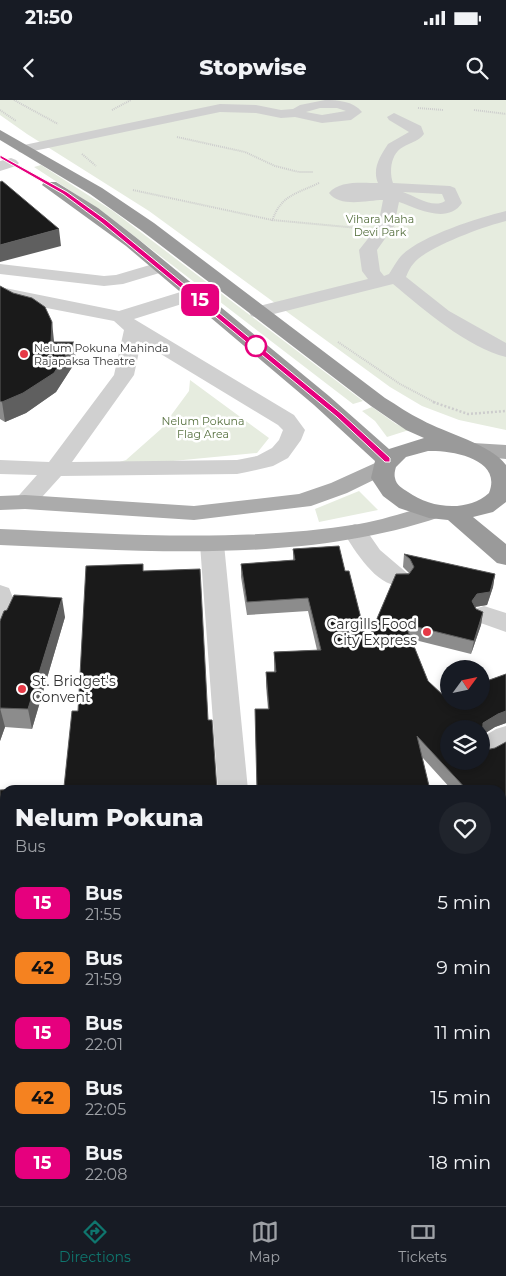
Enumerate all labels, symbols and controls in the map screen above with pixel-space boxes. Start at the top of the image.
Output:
text: 21:50 [25,6,73,29]
icon: back [15,54,43,82]
text: Stopwise [199,54,307,81]
icon: search [463,54,491,82]
park label: Vihara Maha Devi Park [346,212,414,239]
line badge: 15 [178,284,222,316]
text: 15 [191,289,209,311]
unlabelled marker [245,335,267,357]
place label: Nelum Pokuna Mahinda Rajapaksa Theatre [34,341,169,368]
marker: Nelum Pokuna Mahinda Rajapaksa Theatre [18,348,30,360]
park label: Nelum Pokuna Flag Area [162,414,244,441]
place label: Cargills Food City Express [326,615,417,649]
marker: Cargills Food City Express [421,626,433,638]
north arrow [440,660,490,710]
map controls [440,660,490,770]
place label: St. Bridget's Convent [32,672,116,706]
marker: St. Bridget's Convent [16,683,28,695]
button: layers [440,720,490,770]
button: heart [439,802,491,854]
text: Nelum Pokuna [15,803,204,832]
text: Bus [15,837,46,856]
text: Bus [85,882,123,905]
text: 5 min [437,891,491,914]
text: 15 [34,892,51,914]
text: 21:55 [85,905,121,924]
text: Bus [85,947,123,970]
text: 9 min [436,956,491,979]
text: 42 [31,957,54,979]
text: 21:59 [85,970,122,989]
text: Bus [85,1012,123,1035]
text: 11 min [434,1021,491,1044]
text: 15 [34,1022,51,1044]
text: 22:01 [85,1035,123,1054]
text: Bus [85,1077,123,1100]
text: 15 min [430,1086,491,1109]
text: 42 [31,1087,54,1109]
text: 22:05 [85,1100,126,1119]
text: Bus [85,1142,123,1165]
text: 18 min [429,1151,491,1174]
text: 15 [34,1152,51,1174]
text: 22:08 [85,1165,127,1184]
tab: Directions [59,1218,131,1266]
tab: Map [249,1218,280,1266]
tab: Tickets [398,1218,447,1266]

